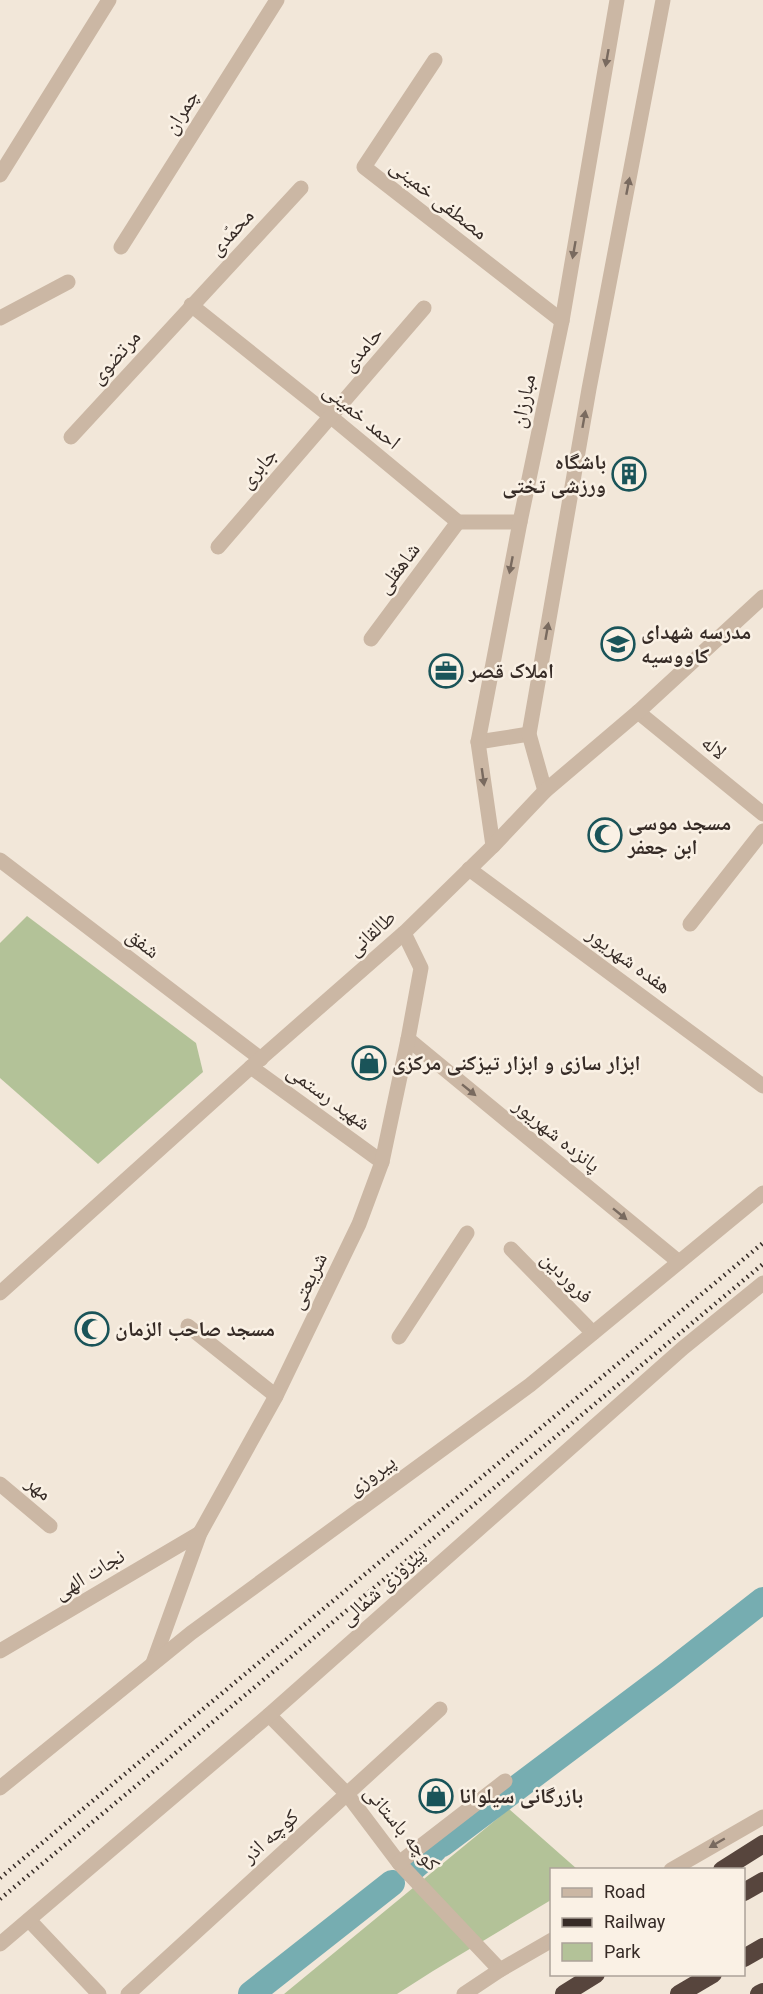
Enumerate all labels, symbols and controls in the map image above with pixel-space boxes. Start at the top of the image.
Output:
one-way arrow [603,48,612,67]
street label: چمران [158,85,204,139]
street label: مصطفی خمینی [385,154,493,245]
one-way arrow [624,176,633,195]
street label: محمّدی [203,204,259,260]
one-way arrow [569,240,578,259]
street label: حامدی [336,322,388,376]
street label: مرتضوی [85,325,145,389]
street label: مبارزان [506,372,540,430]
street label: احمد خمینی [318,378,405,455]
one-way arrow [580,409,589,428]
street label: جابری [234,443,282,493]
place label: باشگاه ورزشی تختی [502,450,606,499]
building icon: باشگاه ورزشی تختی [611,456,647,492]
street label: شاهقلی [371,538,426,599]
one-way arrow [507,555,516,574]
place label: مدرسه شهدای کاووسیه [641,620,751,668]
one-way arrow [543,622,552,641]
school or university icon: مدرسه شهدای کاووسیه [600,626,636,662]
office icon: املاک قصر [428,653,464,689]
place label: املاک قصر [468,659,554,683]
street label: لاله [697,730,731,764]
one-way arrow [478,768,487,787]
place label: مسجد موسی ابن جعفر [627,811,731,860]
mosque icon: مسجد موسی ابن جعفر [587,817,623,853]
street label: طالقانی [342,905,401,962]
street label: هفده شهریور [582,921,676,999]
street label: شفق [121,923,164,964]
shop icon: ابزار سازی و ابزار تیزکنی مرکزی [351,1045,387,1081]
place label: ابزار سازی و ابزار تیزکنی مرکزی [392,1051,641,1076]
street label: شهید رستمی [282,1059,375,1136]
one-way arrow [462,1083,477,1096]
street label: پانزده شهریور [508,1092,605,1177]
one-way arrow [612,1207,628,1220]
street label: فروردین [535,1246,598,1309]
street label: شریعتی [284,1249,333,1314]
mosque icon: مسجد صاحب الزمان [74,1311,110,1347]
place label: مسجد صاحب الزمان [115,1317,275,1341]
street label: پیروزی [342,1449,400,1501]
street label: مهر [21,1470,57,1506]
street label: پیروزی شمالی [335,1542,430,1631]
street label: نجات الهی [49,1544,129,1605]
shop icon: بازرگانی سیلوانا [418,1778,454,1814]
street label: کوچه باستانی [358,1780,445,1877]
place label: بازرگانی سیلوانا [459,1784,583,1809]
street label: کوچه اذر [236,1804,304,1868]
one-way arrow [709,1837,725,1848]
legend [550,1868,745,1976]
text: Road [604,1881,645,1902]
text: Railway [604,1911,666,1932]
text: Park [604,1941,641,1962]

